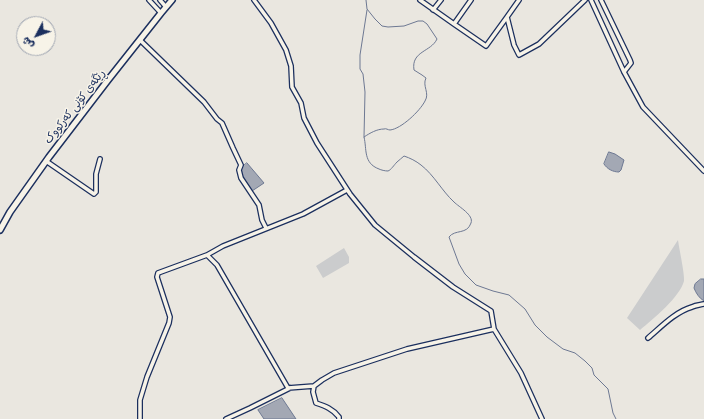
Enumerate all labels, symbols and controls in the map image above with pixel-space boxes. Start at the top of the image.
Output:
north arrow [16,16,56,56]
text: ش [18,34,37,52]
street label: ڕێگەی کۆنی کەرکووک [42,67,108,147]

